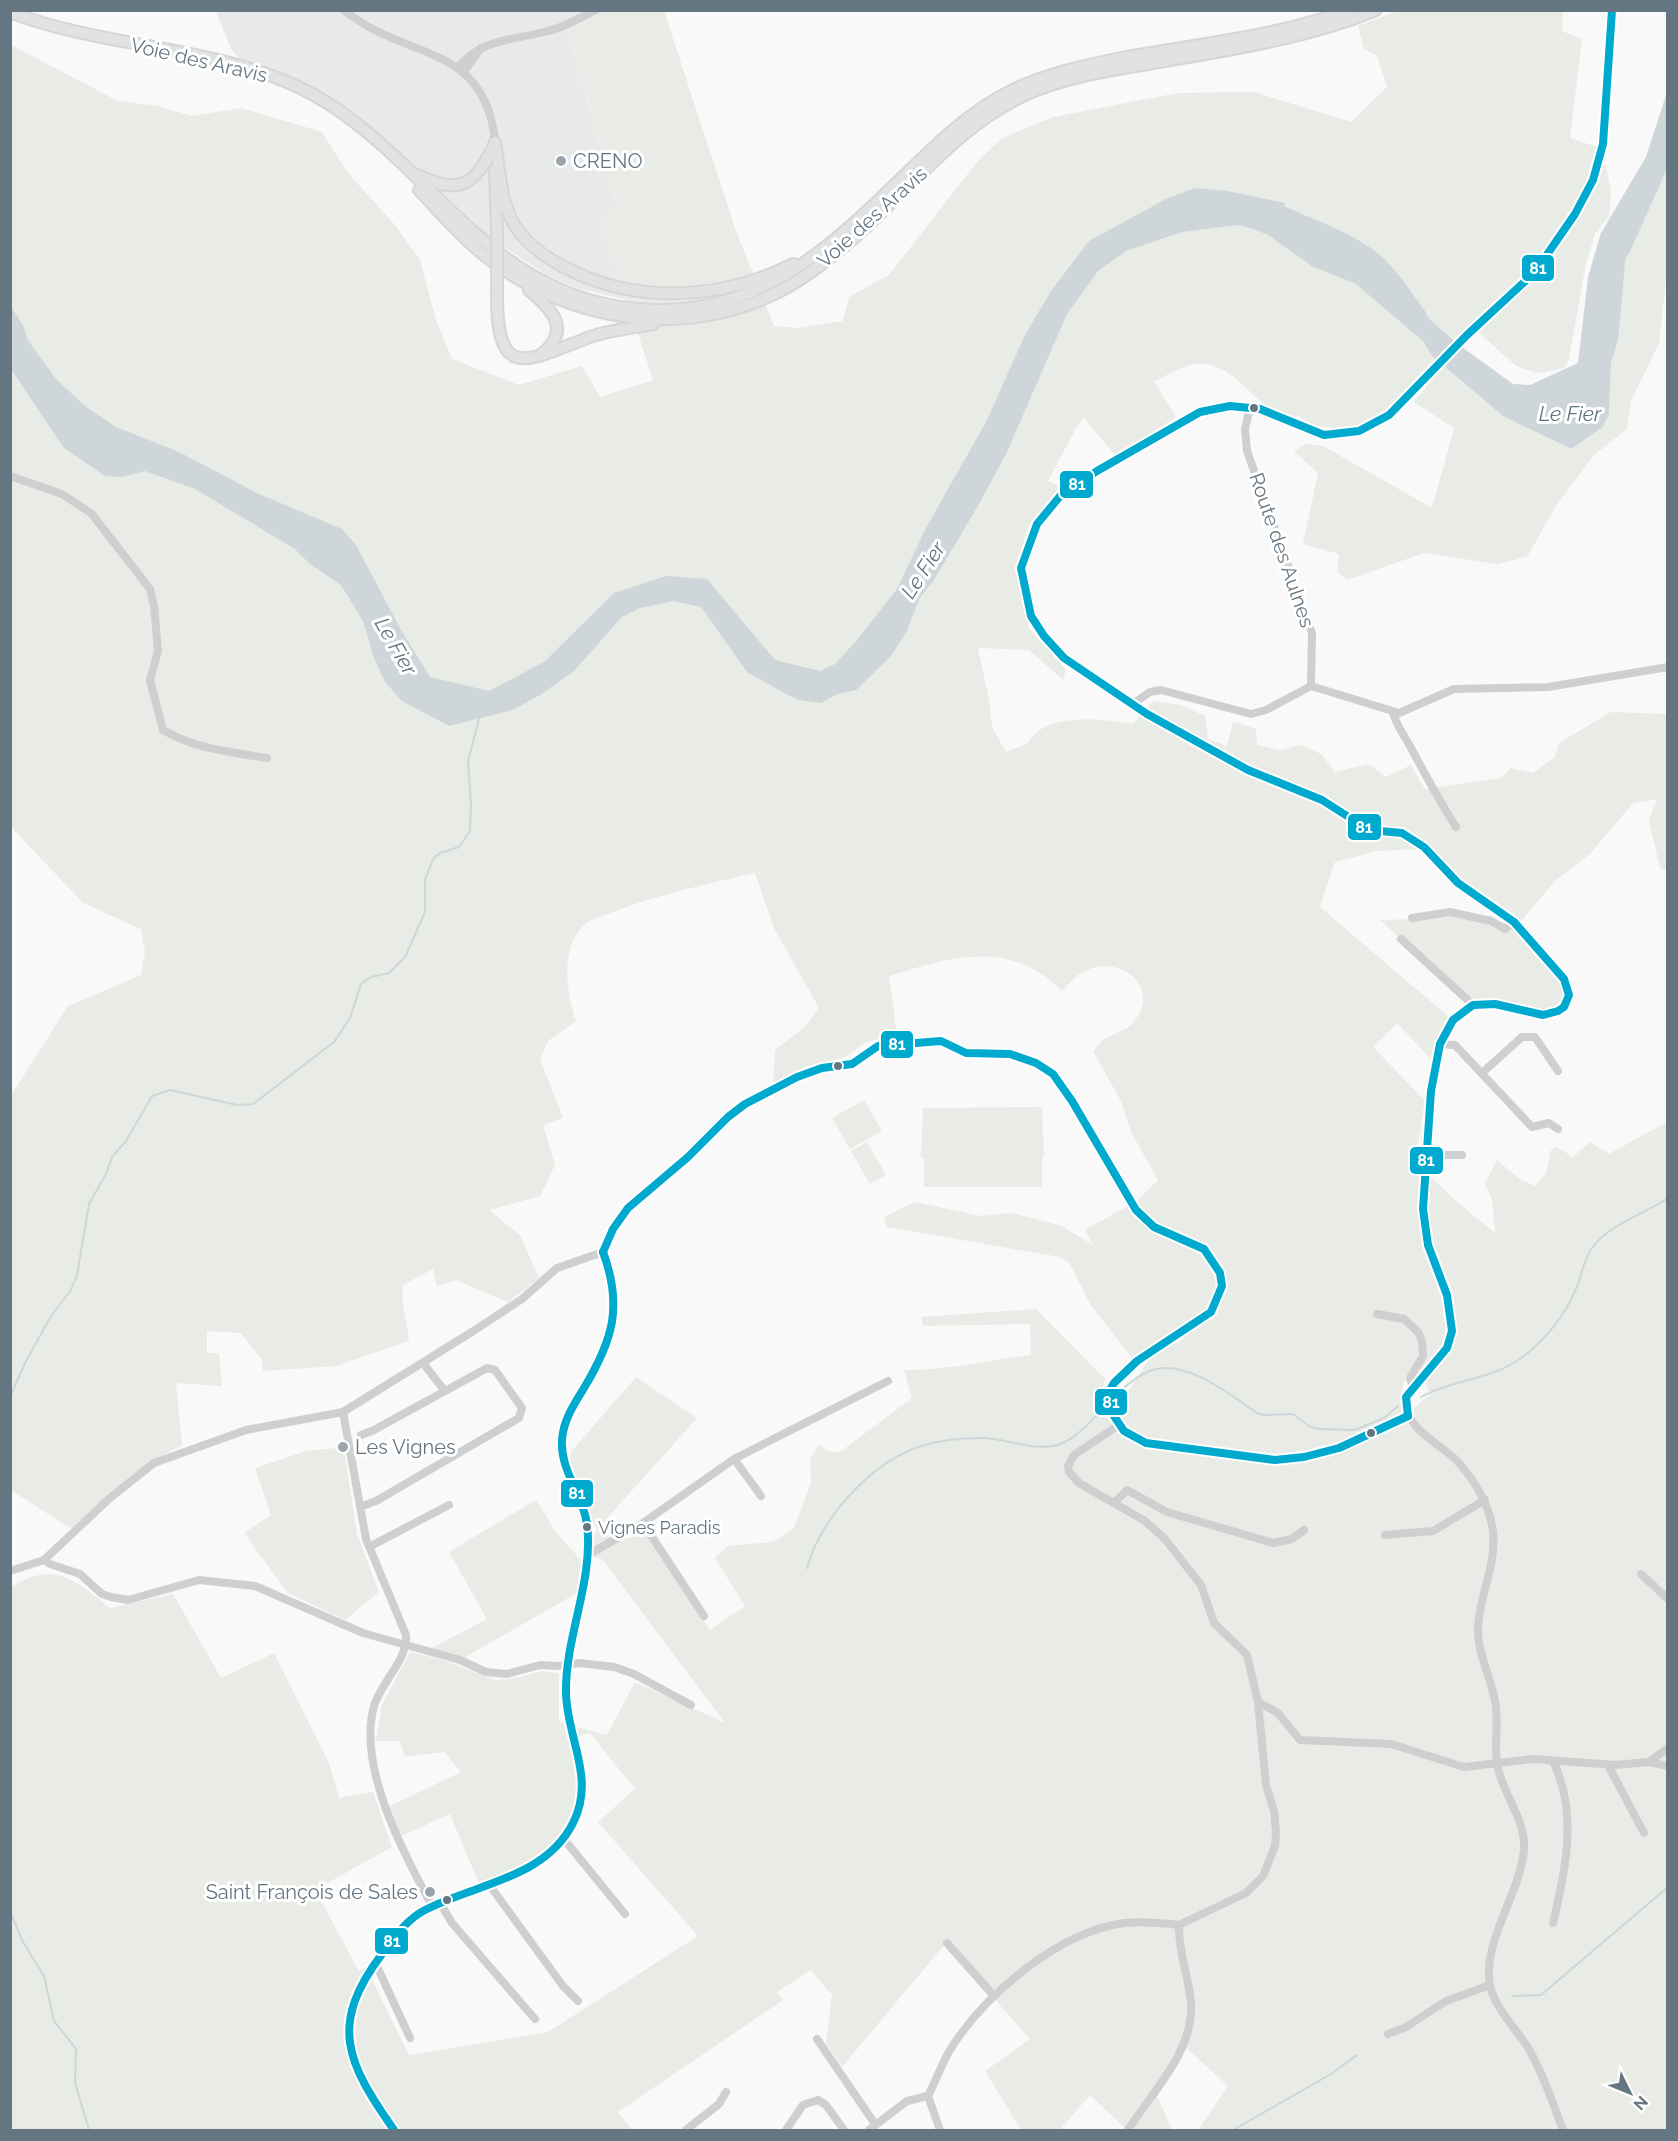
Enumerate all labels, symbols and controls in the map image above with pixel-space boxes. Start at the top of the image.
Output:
street label: Voie des Aravis [128,33,270,87]
place label: CRENO [573,149,642,173]
marker: CRENO [554,154,568,168]
street label: Voie des Aravis [812,161,932,273]
line badge: 81 [1521,254,1555,282]
text: 81 [1529,259,1547,278]
water label: Le Fier [1539,401,1602,426]
unlabelled marker [1248,402,1260,414]
line badge: 81 [1059,470,1094,499]
street label: Route des Aulnes [1244,470,1320,630]
text: 81 [1068,475,1086,494]
water label: Le Fier [896,536,951,603]
water label: Le Fier [370,613,423,680]
line badge: 81 [1347,813,1382,841]
text: 81 [1355,818,1373,837]
line badge: 81 [880,1030,914,1059]
text: 81 [888,1035,906,1054]
unlabelled marker [832,1060,844,1072]
line badge: 81 [1409,1146,1444,1175]
text: 81 [1417,1151,1435,1170]
line badge: 81 [1094,1388,1128,1416]
text: 81 [1102,1393,1120,1412]
unlabelled marker [1365,1427,1377,1439]
place label: Les Vignes [355,1435,456,1459]
marker: Les Vignes [336,1440,350,1454]
line badge: 81 [560,1479,594,1508]
text: 81 [568,1484,586,1503]
place label: Vignes Paradis [598,1517,721,1538]
marker: Vignes Paradis [581,1521,593,1533]
place label: Saint François de Sales [206,1880,418,1904]
marker: Saint François de Sales [423,1885,437,1899]
unlabelled marker [441,1894,453,1906]
line badge: 81 [374,1927,409,1955]
text: 81 [383,1932,401,1951]
north arrow [1600,2063,1660,2123]
text: N [1629,2092,1652,2114]

